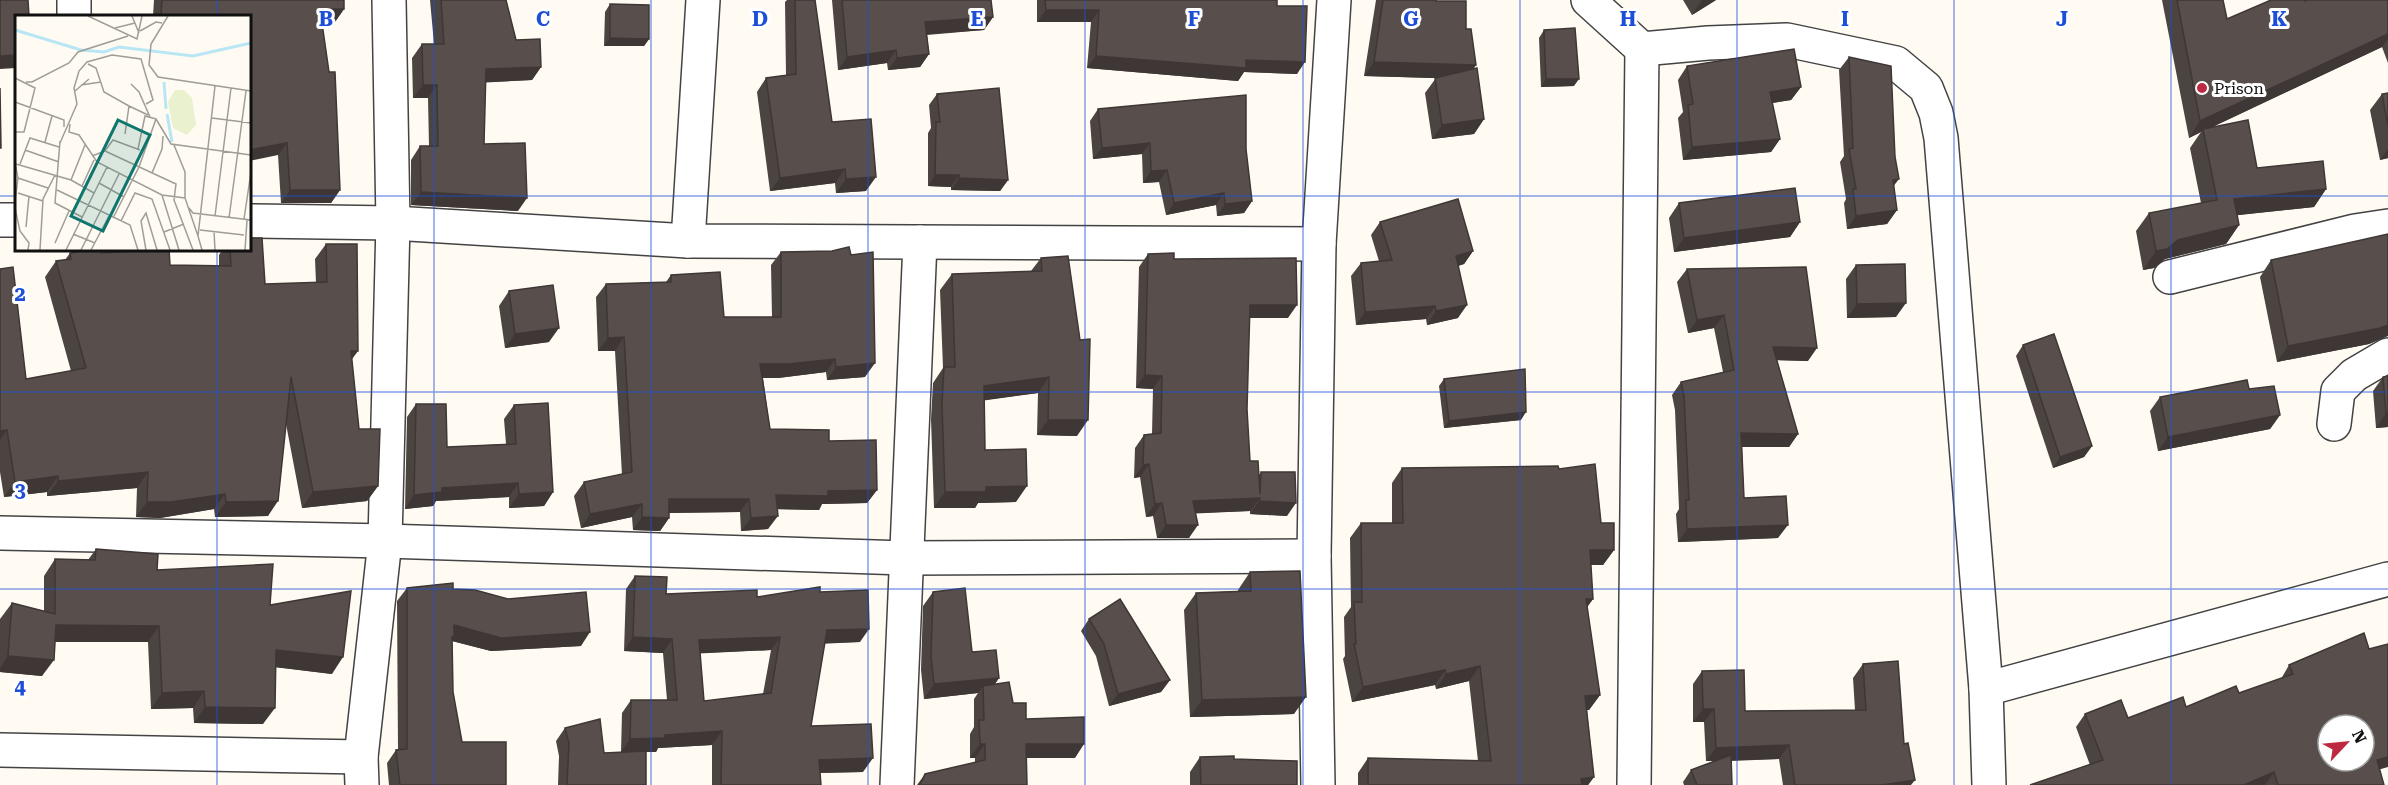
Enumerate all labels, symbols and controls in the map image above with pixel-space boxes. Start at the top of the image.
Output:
text: B [319,7,333,31]
text: C [536,7,550,31]
text: D [752,7,768,31]
text: E [971,7,984,31]
text: F [1188,7,1200,31]
text: G [1403,7,1419,31]
text: H [1620,7,1636,31]
text: I [1841,7,1849,31]
text: J [2056,7,2068,31]
text: K [2271,7,2287,31]
inset map [15,15,250,250]
place label: Prison [2214,79,2264,98]
marker: Prison [2195,81,2209,95]
text: 2 [14,282,26,306]
text: 3 [14,478,26,502]
text: 4 [14,675,26,699]
north arrow [2316,713,2376,773]
text: N [2348,727,2370,746]

